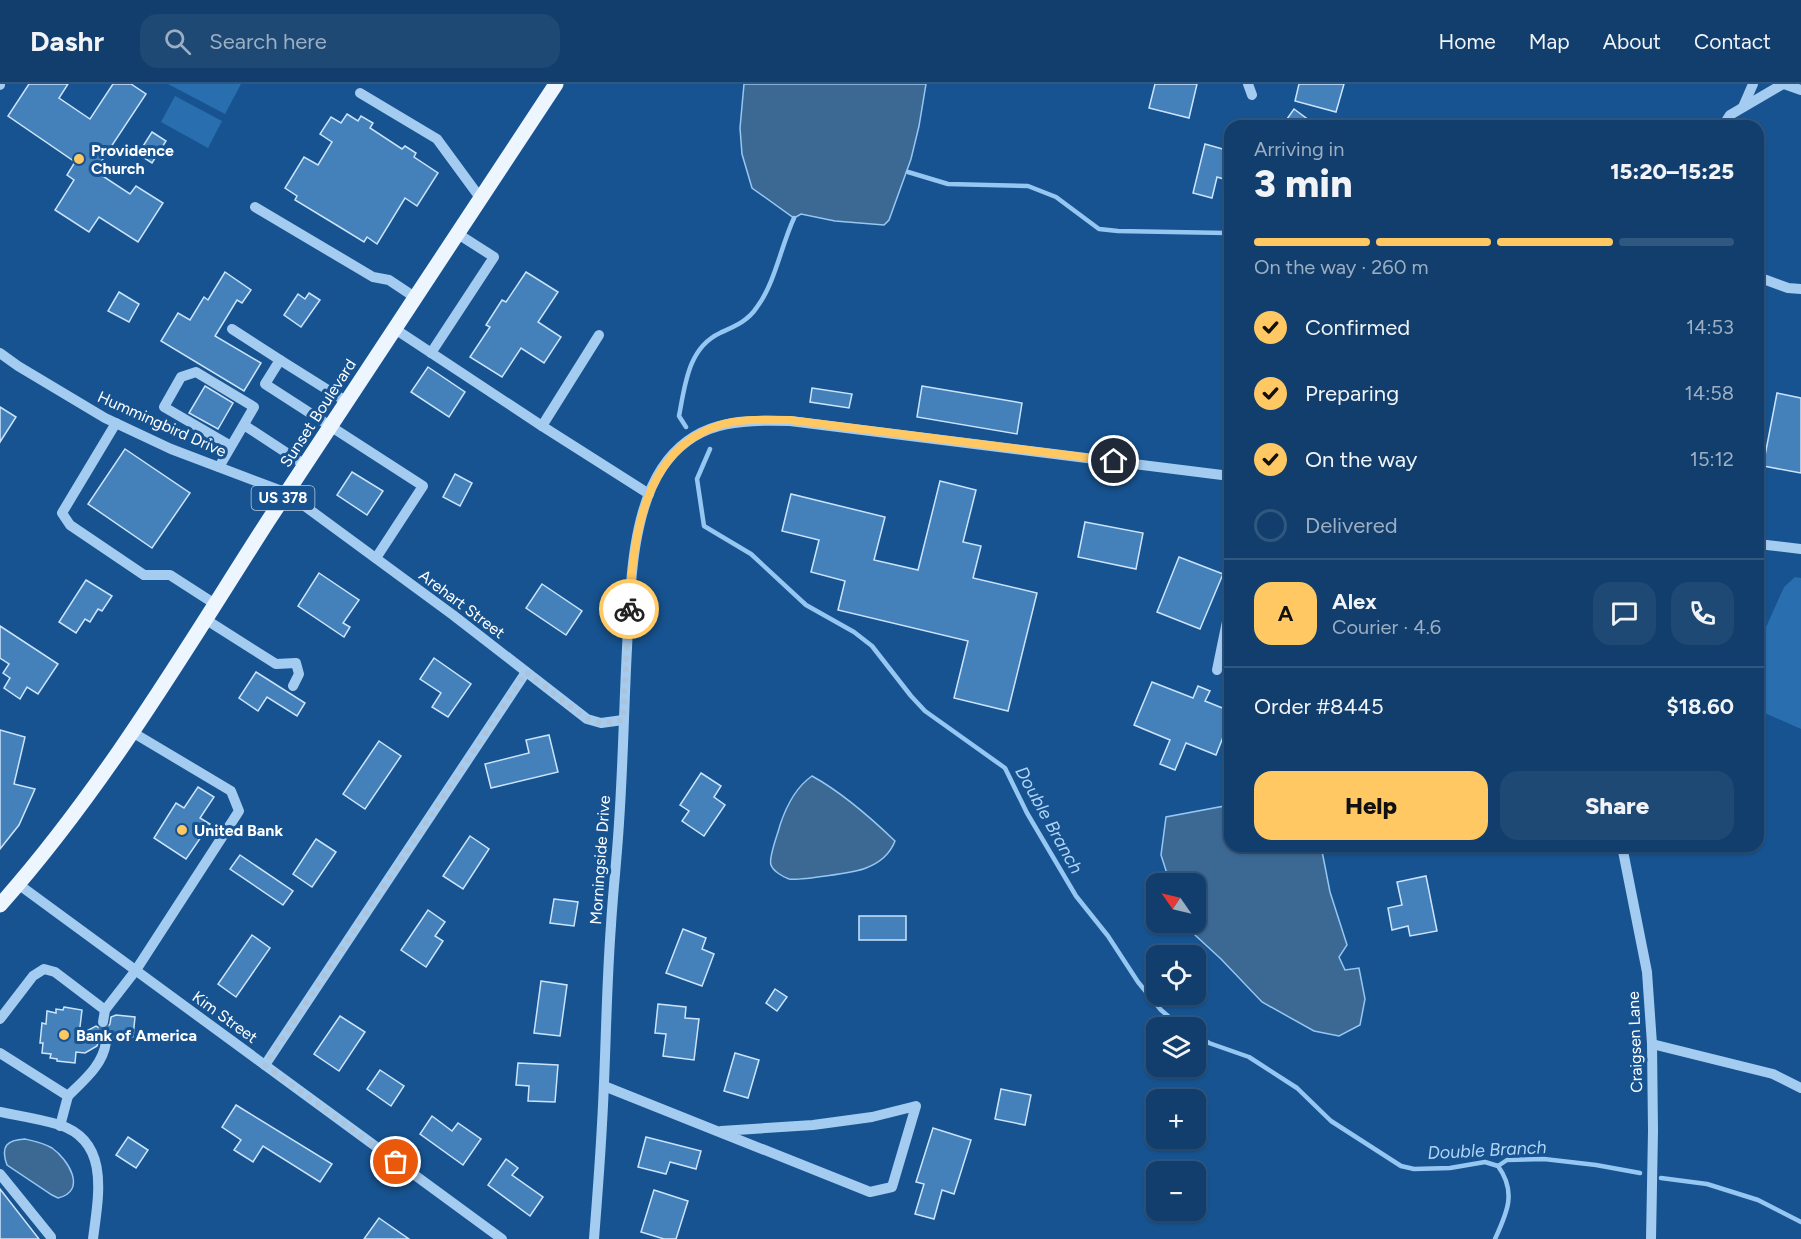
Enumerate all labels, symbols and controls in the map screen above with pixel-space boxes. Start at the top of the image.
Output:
search box [140,14,560,68]
text: Dashr [30,24,104,58]
icon: search [161,25,194,58]
text: Search here [209,28,327,55]
text: Home [1439,29,1496,54]
text: Map [1529,29,1570,54]
text: About [1603,29,1661,54]
text: Contact [1694,29,1771,54]
text: Arriving in [1254,137,1344,161]
place label: Providence Church [91,141,174,178]
marker: Providence Church [72,152,86,166]
text: 15:20–15:25 [1610,158,1734,185]
text: 3 min [1254,160,1352,207]
text: On the way · 260 m [1254,255,1428,279]
icon: check [1254,311,1287,344]
text: Confirmed [1305,314,1410,341]
text: 14:53 [1686,315,1734,339]
street label: Sunset Boulevard [276,355,360,471]
icon: check [1254,377,1287,410]
text: Preparing [1305,380,1399,407]
text: 14:58 [1684,381,1734,405]
street label: Hummingbird Drive [95,387,230,461]
pin [1088,435,1139,486]
icon: check [1254,443,1287,476]
icon: home [1097,444,1130,477]
text: On the way [1305,446,1417,473]
text: 15:12 [1690,447,1734,471]
road number: US 378 [252,486,314,510]
text: Delivered [1305,512,1398,539]
street label: Arehart Street [415,566,509,642]
courier [599,579,659,639]
button: chat [1593,582,1656,645]
button: phone [1671,582,1734,645]
text: Alex [1332,588,1377,615]
icon: bike [613,593,646,626]
text: A [1278,600,1293,627]
text: Courier · 4.6 [1332,615,1441,639]
text: Order #8445 [1254,693,1384,720]
text: $18.60 [1667,693,1734,720]
water label: Double Branch [1010,762,1088,878]
button: Help [1254,771,1488,840]
button: Share [1500,771,1734,840]
street label: Morningside Drive [586,795,614,925]
place label: United Bank [194,821,283,840]
marker: United Bank [175,823,189,837]
north arrow [1146,873,1206,933]
map controls [1146,873,1206,1221]
button: locate [1146,945,1206,1005]
street label: Kim Street [189,987,261,1047]
street label: Craigsen Lane [1624,991,1646,1093]
button: layers [1146,1017,1206,1077]
place label: Bank of America [76,1026,197,1045]
marker: Bank of America [57,1028,71,1042]
button: + [1146,1089,1206,1149]
pin [370,1136,421,1187]
water label: Double Branch [1427,1136,1547,1164]
icon: bag [379,1145,412,1178]
button: − [1146,1161,1206,1221]

